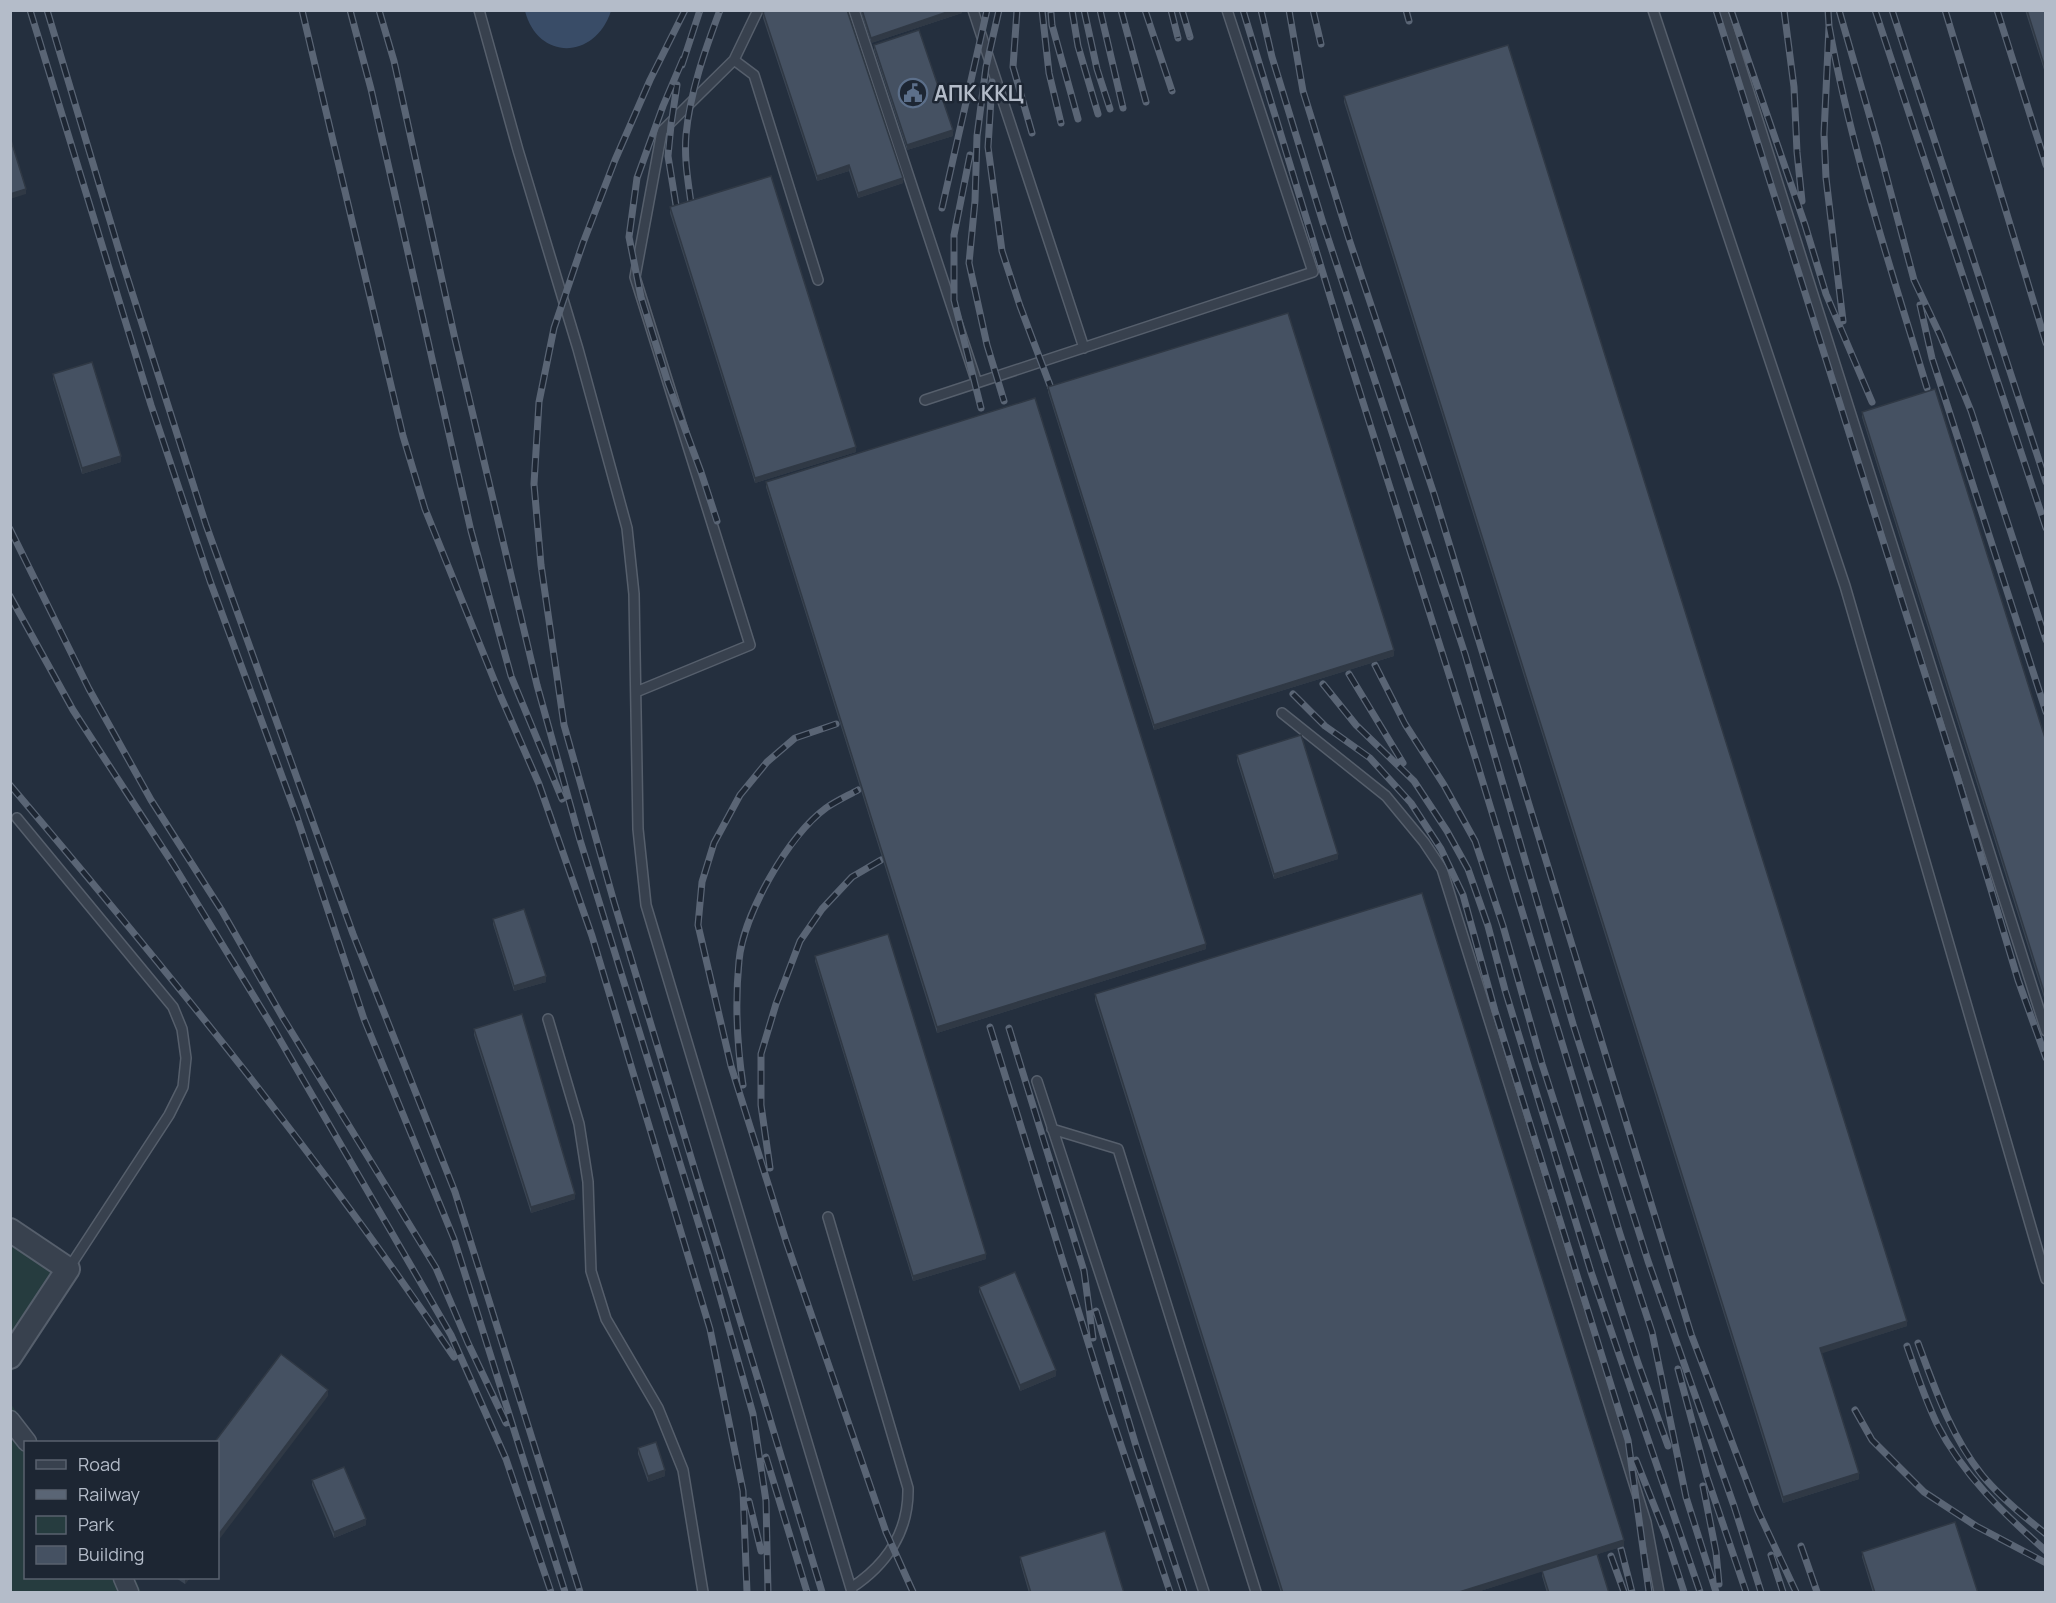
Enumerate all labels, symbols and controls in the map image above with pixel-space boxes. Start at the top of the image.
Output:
public building icon: АПК ККЦ [897,77,929,109]
place label: АПК ККЦ [934,79,1024,107]
legend [24,1441,219,1579]
text: Road [78,1452,121,1476]
text: Railway [78,1482,140,1506]
text: Park [78,1512,115,1536]
text: Building [78,1542,144,1566]

